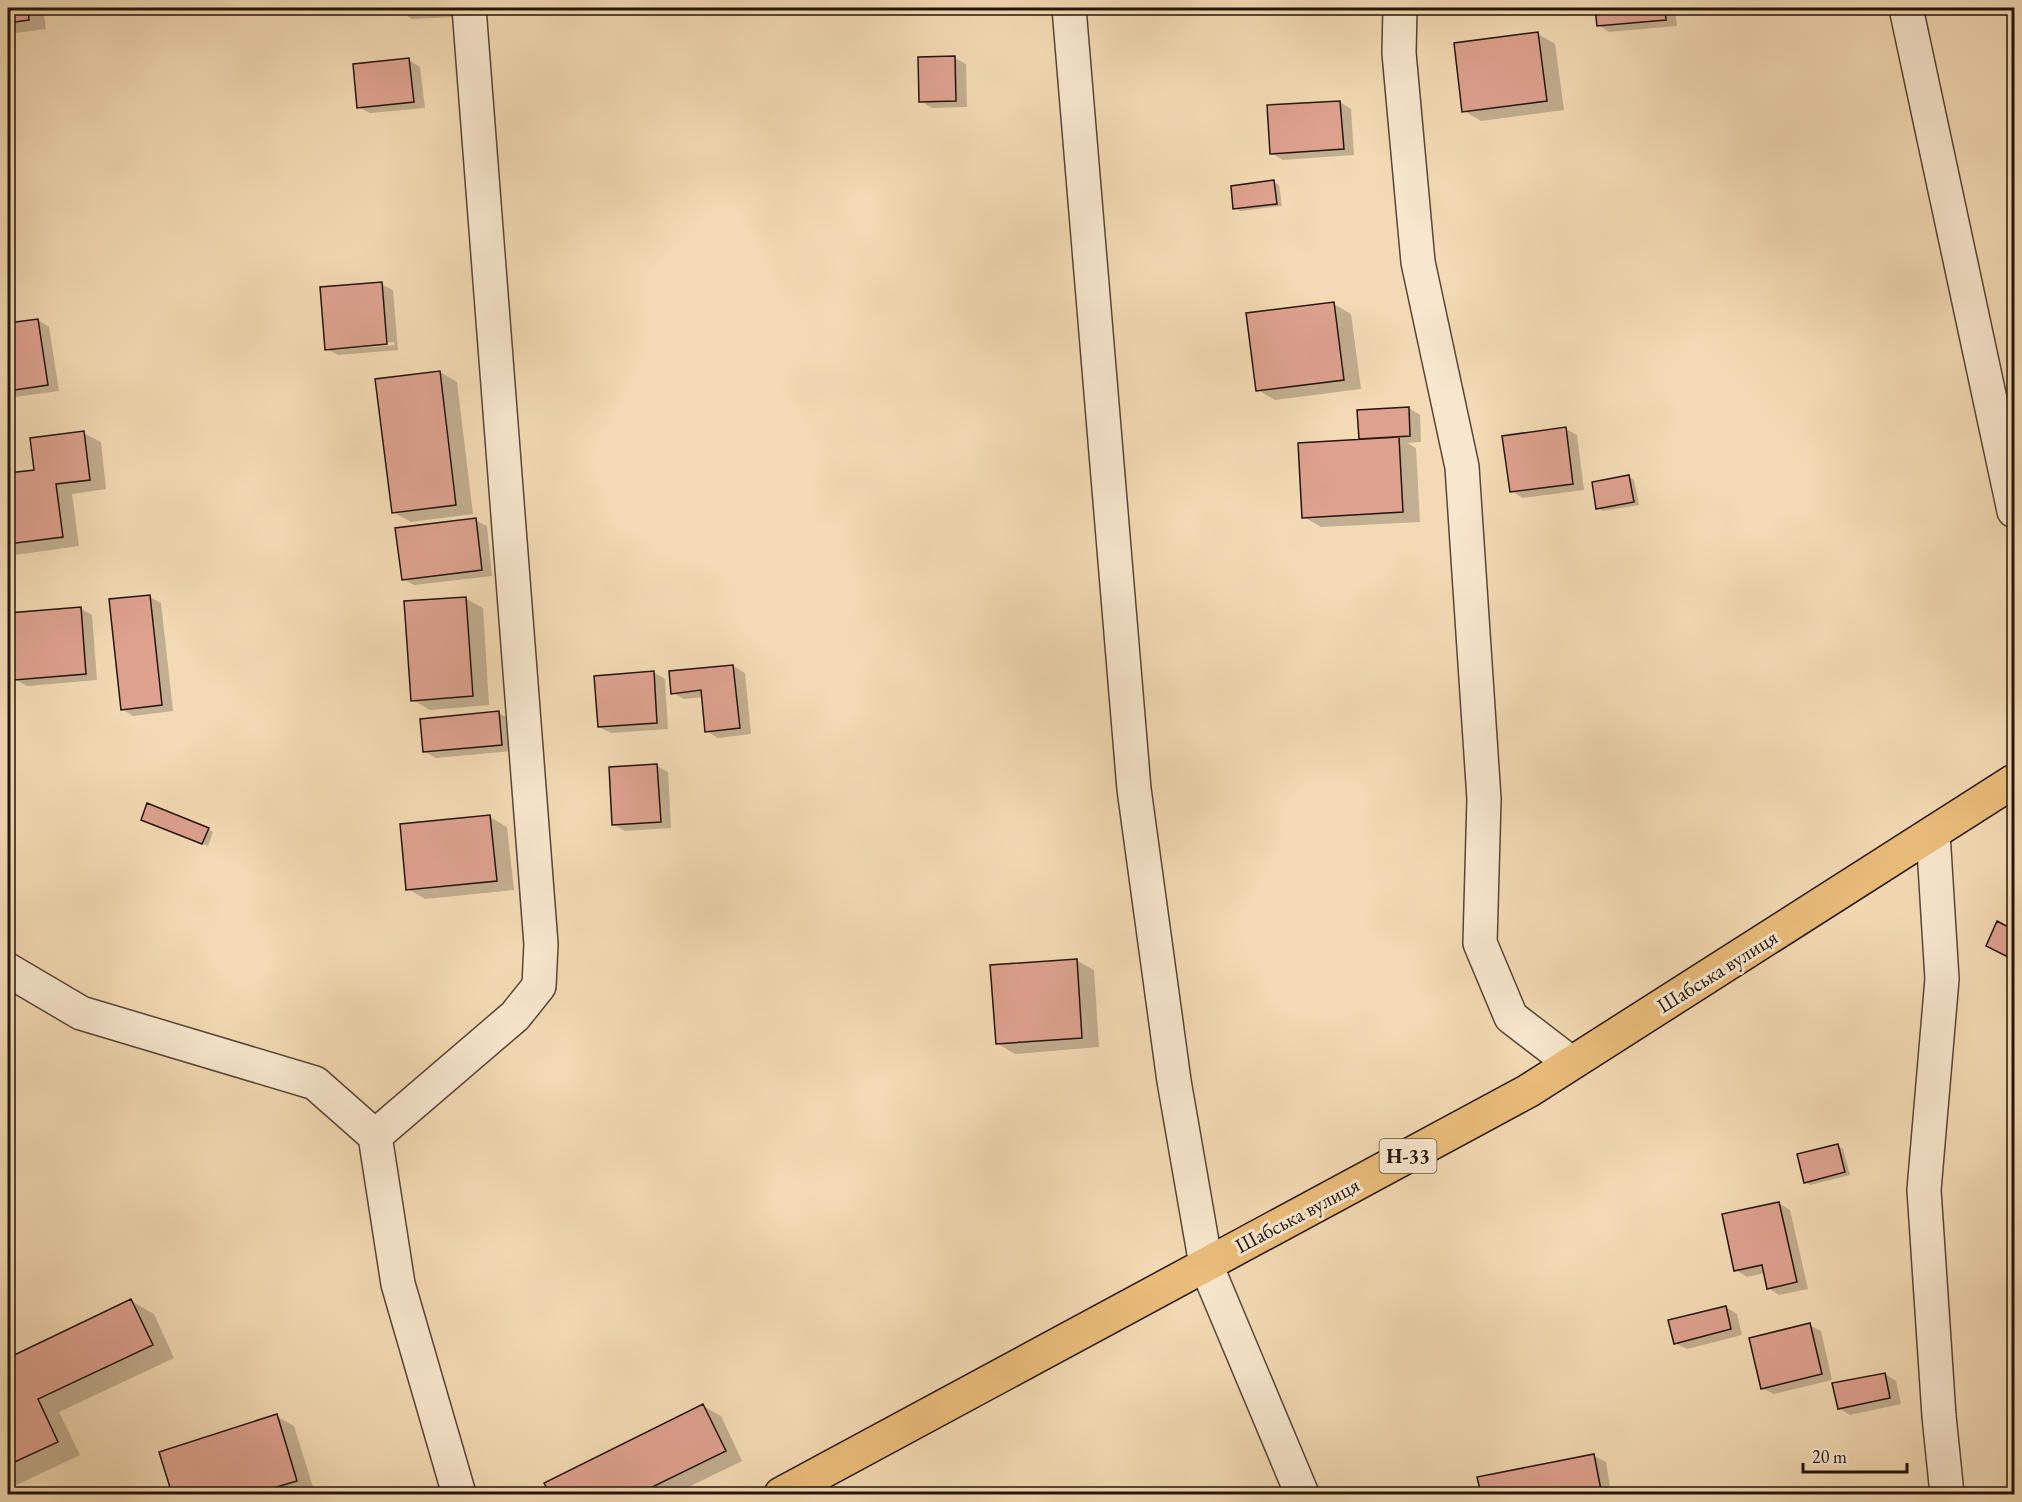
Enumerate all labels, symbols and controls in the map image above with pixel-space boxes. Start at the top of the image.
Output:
street label: Шабська вулиця [1652,923,1782,1019]
road number: Н-33 [1380,1139,1436,1173]
street label: Шабська вулиця [1230,1171,1364,1259]
scale bar [1803,1436,1906,1474]
text: 20 m [1812,1445,1847,1468]

